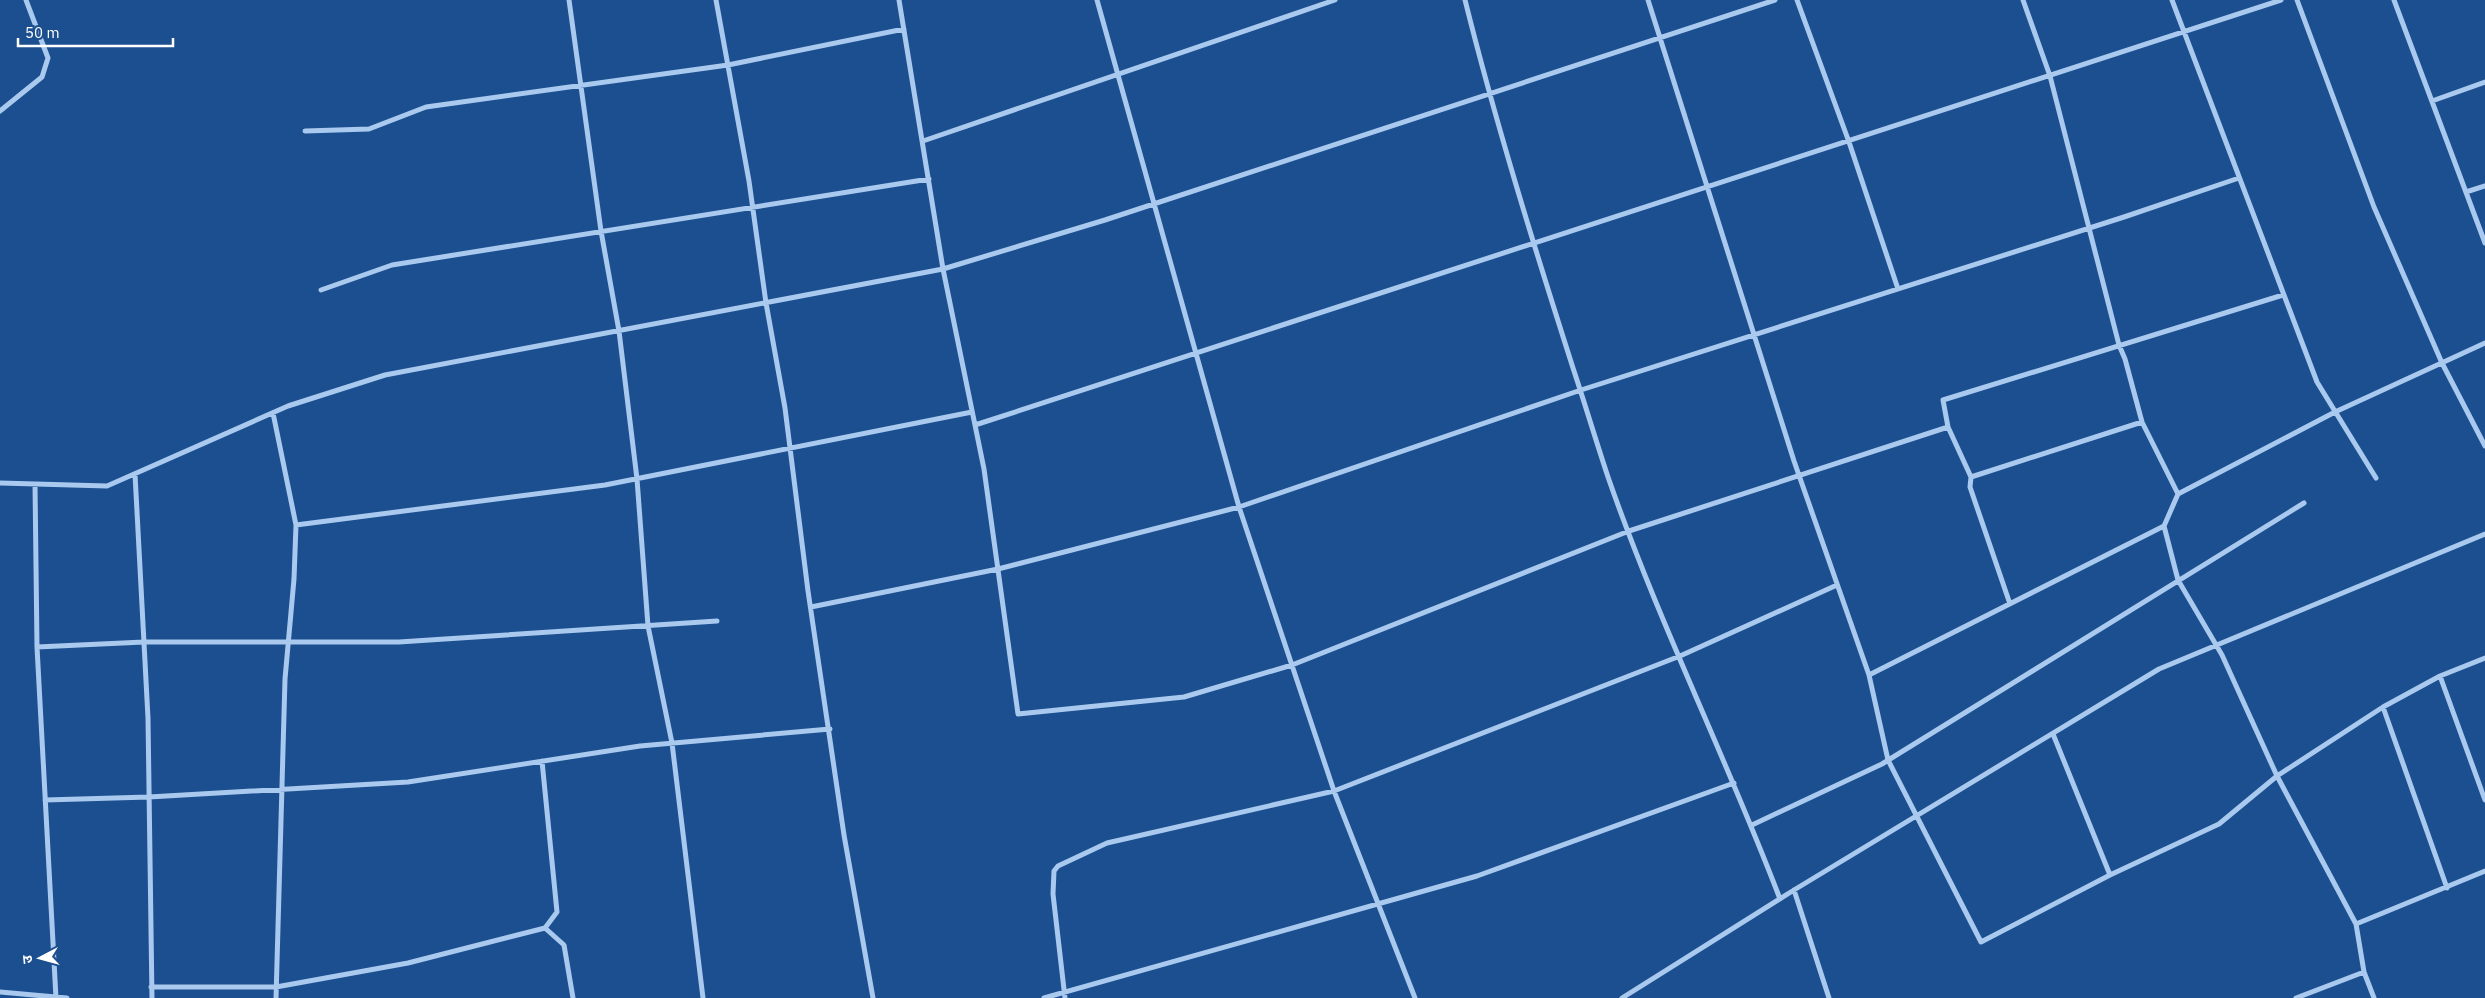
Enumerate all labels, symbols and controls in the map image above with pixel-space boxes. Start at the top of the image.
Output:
scale bar [18,15,172,47]
text: 50 m [25,23,60,42]
north arrow [15,933,65,983]
text: उ [18,954,36,964]

